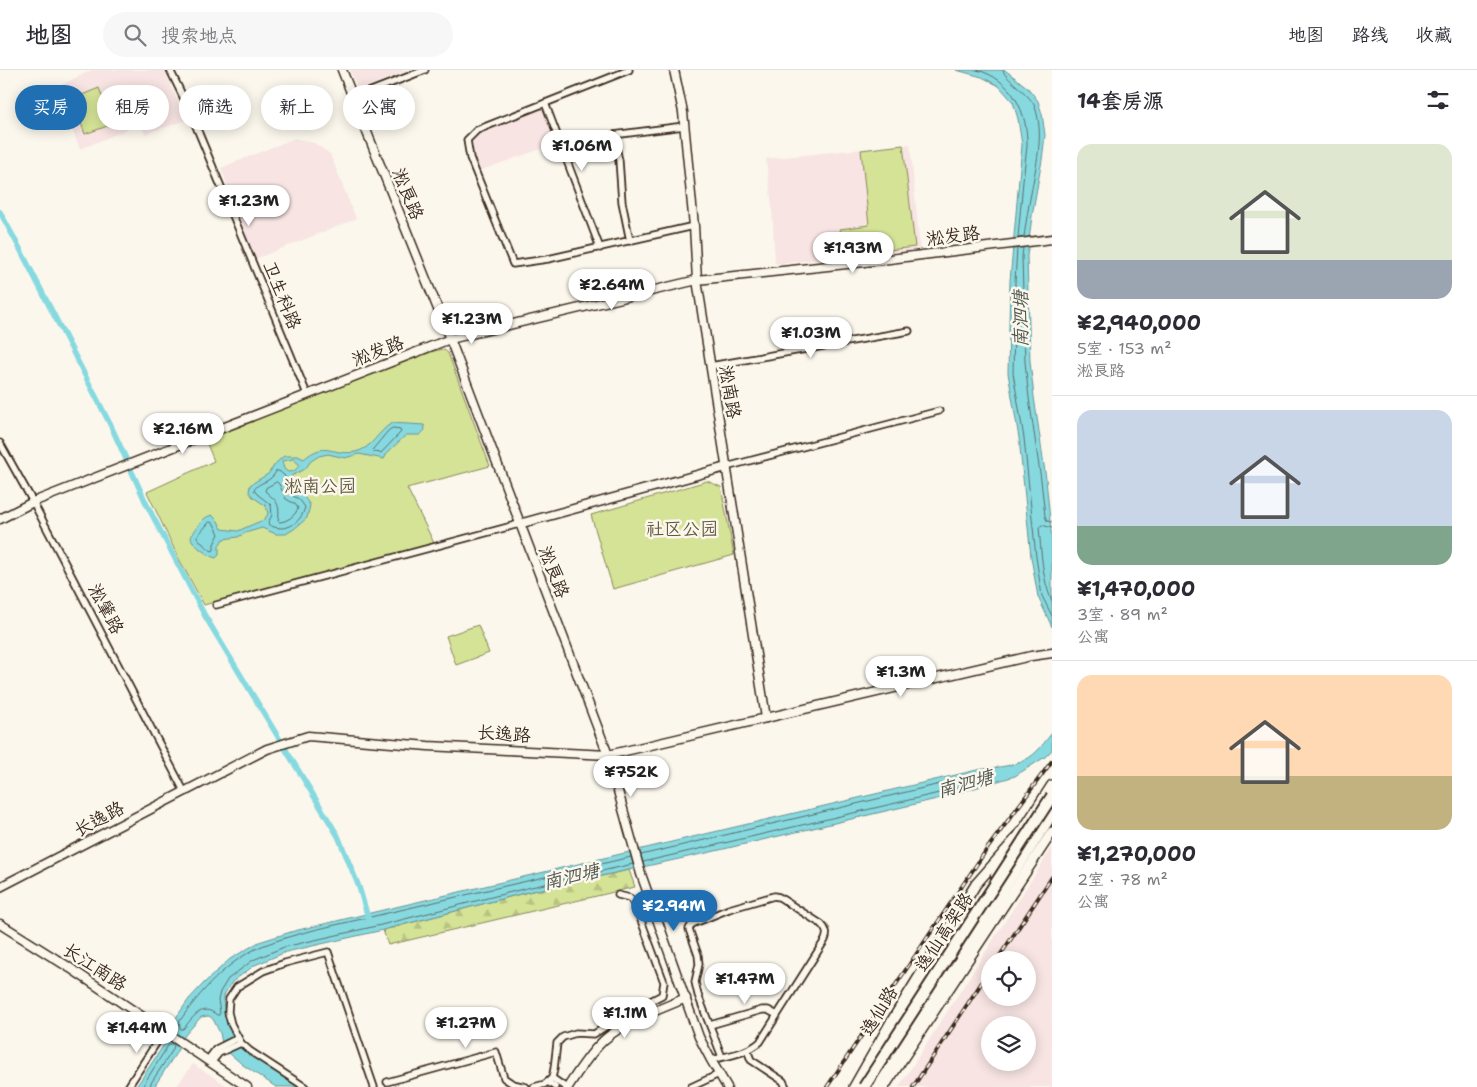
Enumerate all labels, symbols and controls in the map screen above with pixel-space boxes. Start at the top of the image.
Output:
search box [103,12,453,57]
text: 地图 [25,19,73,51]
icon: search [121,21,149,49]
text: 搜索地点 [161,23,237,48]
text: 地图 [1288,23,1324,47]
text: 路线 [1352,23,1388,47]
text: 收藏 [1416,23,1452,47]
chip: 买房 [15,85,87,130]
chip: 租房 [97,85,169,130]
chip: 筛选 [179,85,251,130]
chip: 新上 [261,85,333,130]
chip: 公寓 [343,85,415,130]
icon: filters [1424,86,1452,114]
text: 14套房源 [1077,87,1164,115]
pin: ¥1.06M [541,129,623,172]
text: ¥1.06M [552,135,612,156]
street label: 淞良路 [387,164,429,224]
icon: home [1220,177,1310,267]
pin: ¥1.23M [208,184,290,227]
text: ¥1.23M [219,190,279,211]
street label: 淞发路 [925,221,981,251]
pin: ¥1.93M [812,232,894,274]
text: ¥1.93M [824,237,882,258]
street label: 卫生科路 [257,257,307,333]
pin: ¥2.64M [571,268,653,311]
text: ¥2.64M [579,274,645,295]
water label: 南泗塘 [1008,289,1033,348]
pin: ¥1.23M [431,302,513,345]
text: ¥1.23M [442,308,502,329]
text: ¥2,940,000 [1077,309,1201,337]
pin: ¥1.03M [770,316,852,359]
text: ¥1.03M [781,322,841,343]
street label: 淞发路 [348,330,408,372]
text: 5室 · 153 m² [1077,338,1172,359]
text: 淞良路 [1077,360,1125,381]
street label: 淞南路 [714,363,746,421]
pin: ¥2.16M [142,412,224,455]
text: ¥2.16M [153,418,213,439]
icon: home [1220,442,1310,532]
park label: 淞南公园 [284,474,356,498]
park label: 社区公园 [646,517,718,541]
street label: 淞良路 [533,542,575,602]
text: ¥1,470,000 [1077,575,1196,603]
street label: 淞肇路 [83,580,129,638]
text: 3室 · 89 m² [1077,604,1168,625]
text: 公寓 [1077,626,1109,647]
pin: ¥1.3M [866,656,936,698]
text: ¥1.3M [876,661,926,682]
icon: home [1220,707,1310,797]
street label: 长逸路 [476,720,532,748]
pin: ¥752K [596,756,666,798]
text: ¥752K [604,761,658,782]
water label: 南泗塘 [934,764,998,803]
street label: 长逸路 [70,796,128,842]
text: ¥1,270,000 [1077,840,1196,868]
water label: 南泗塘 [541,857,604,895]
text: 2室 · 78 m² [1077,869,1168,890]
street label: 逸仙高架路 [909,888,979,976]
pin: ¥2.94M [633,890,715,932]
text: 公寓 [1077,891,1109,912]
text: ¥2.94M [642,895,706,916]
street label: 长江南路 [58,937,132,997]
map controls [981,951,1036,1071]
button: locate [981,951,1036,1006]
pin: ¥1.47M [704,962,786,1005]
text: ¥1.47M [715,968,775,989]
street label: 逸仙路 [855,982,903,1040]
pin: ¥1.1M [590,996,660,1039]
text: ¥1.1M [603,1002,647,1023]
pin: ¥1.27M [425,1006,507,1049]
pin: ¥1.44M [96,1012,178,1054]
text: ¥1.27M [436,1012,496,1033]
button: layers [981,1016,1036,1071]
text: ¥1.44M [107,1017,167,1038]

